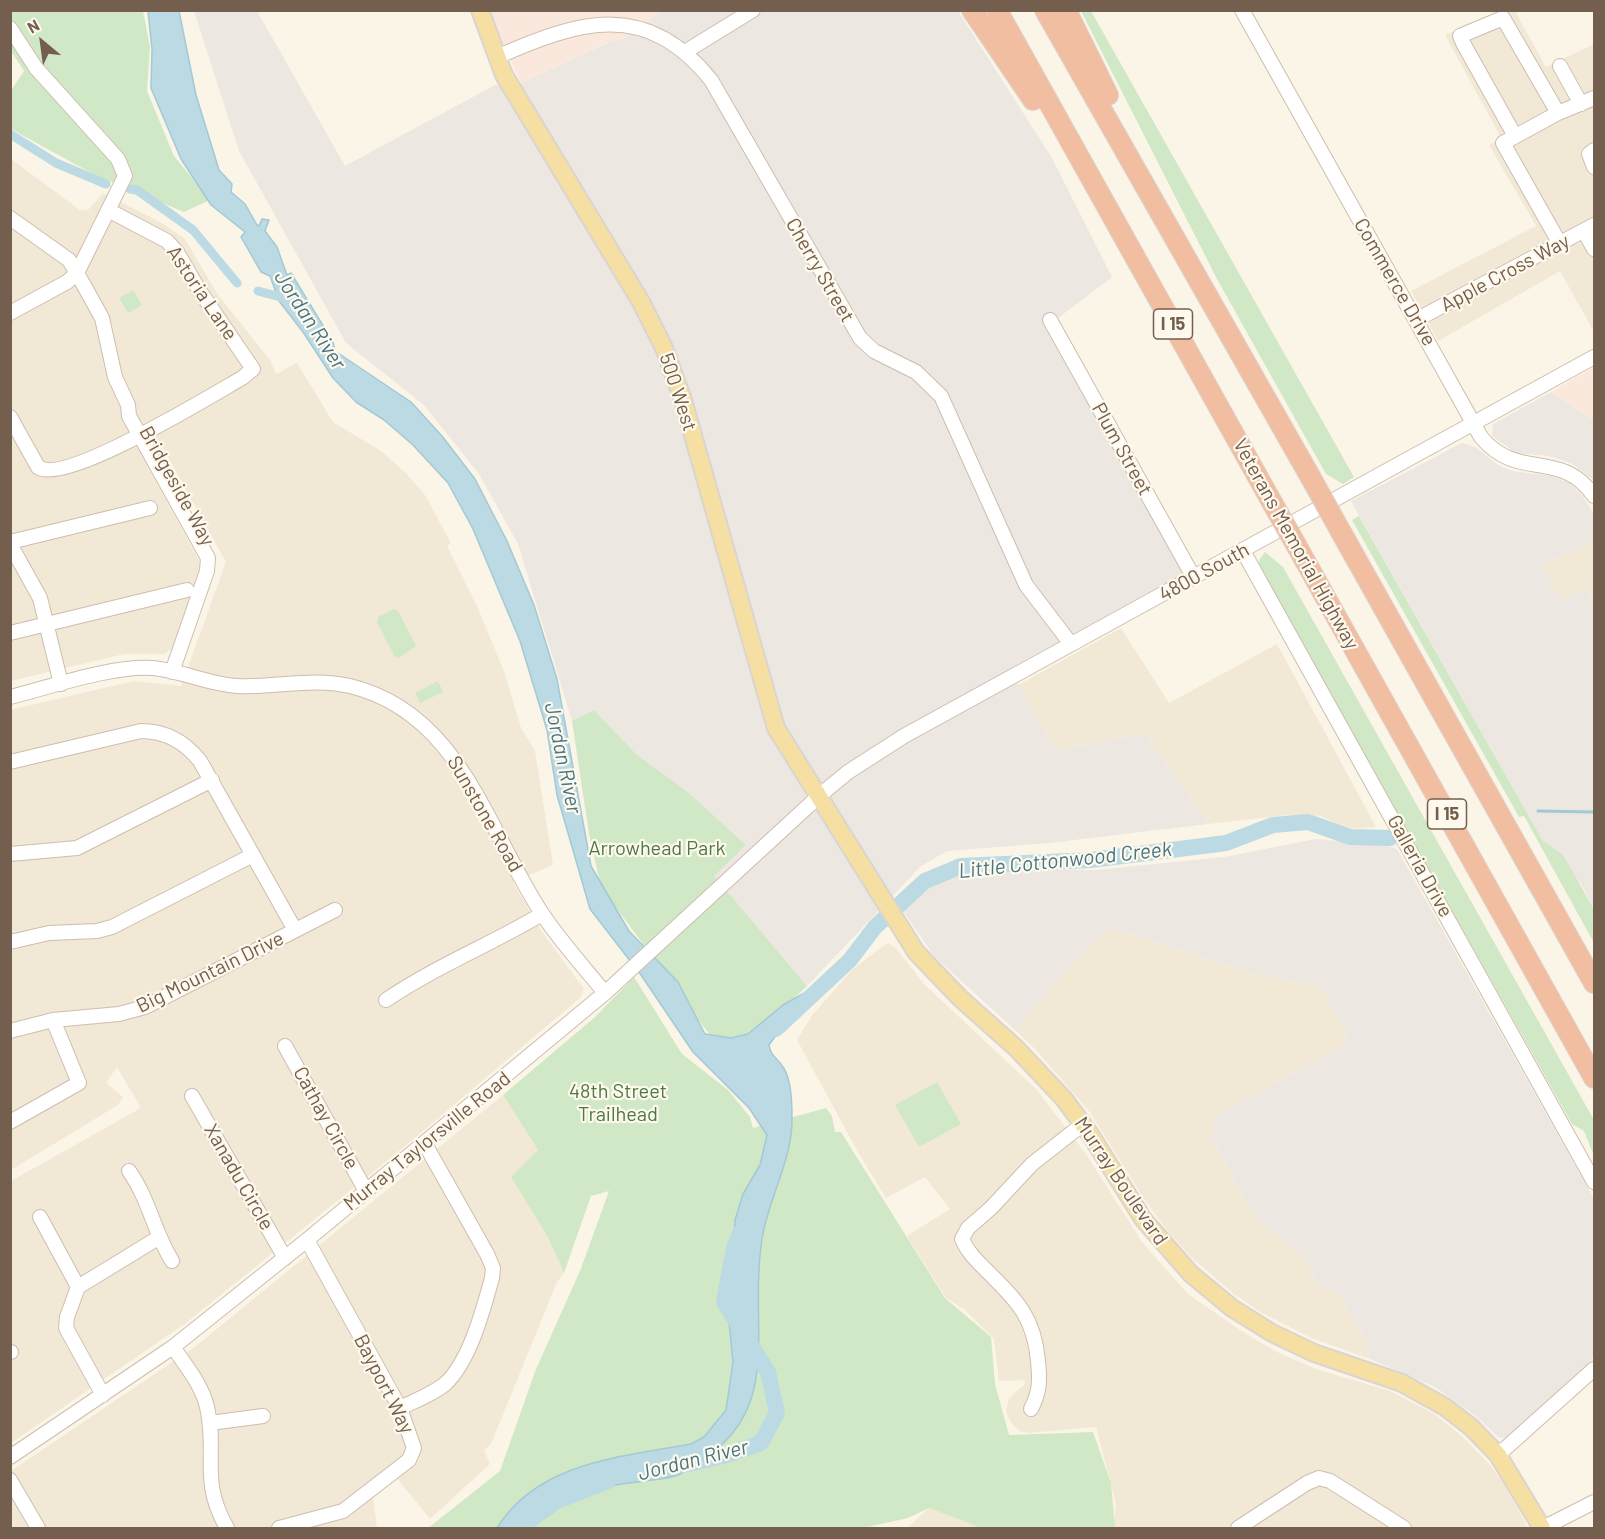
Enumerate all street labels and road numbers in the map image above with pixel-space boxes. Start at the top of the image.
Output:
street label: Cherry Street [781,214,859,326]
street label: Commerce Drive [1349,214,1441,350]
street label: Apple Cross Way [1436,229,1574,317]
street label: Astoria Lane [162,241,242,345]
road number: I 15 [1154,309,1192,339]
street label: 500 West [654,350,702,434]
street label: Plum Street [1087,398,1157,500]
street label: Bridgeside Way [134,422,220,550]
street label: Veterans Memorial Highway [1228,434,1364,654]
street label: 4800 South [1155,537,1253,607]
street label: Sunstone Road [442,752,528,876]
road number: I 15 [1428,799,1466,829]
street label: Galleria Drive [1382,811,1458,921]
street label: Big Mountain Drive [132,926,288,1018]
street label: Cathay Circle [288,1063,364,1173]
street label: Murray Taylorsville Road [339,1066,515,1216]
street label: Murray Boulevard [1069,1112,1173,1250]
street label: Xanadu Circle [199,1120,279,1234]
street label: Bayport Way [349,1330,419,1438]

